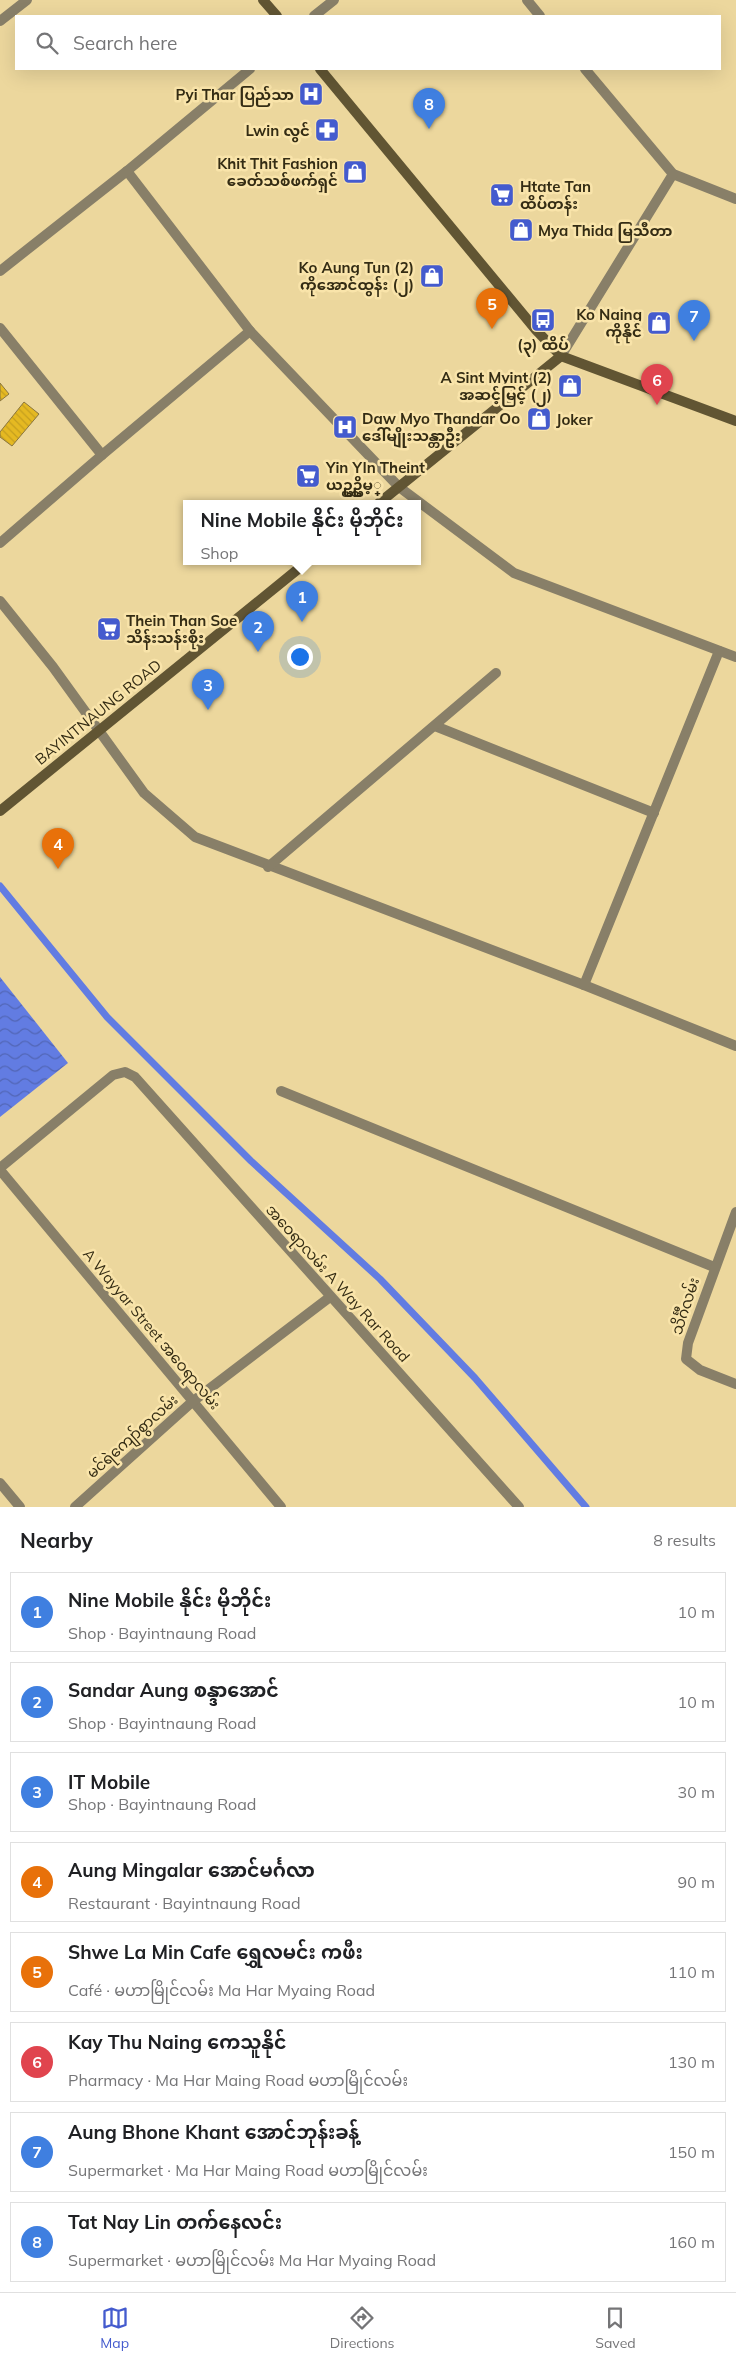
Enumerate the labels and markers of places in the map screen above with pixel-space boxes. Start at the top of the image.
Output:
hospital icon: Pyi Thar ပြည်သာ [298,81,324,107]
place label: Pyi Thar ပြည်သာ [176,85,294,107]
pin: 8 [413,88,445,129]
pharmacy icon: Lwin လွင် [314,117,340,143]
place label: Lwin လွင် [245,121,310,143]
place label: Khit Thit Fashion ခေတ်သစ်ဖက်ရှင် [217,154,338,193]
shop icon: Khit Thit Fashion ခေတ်သစ်ဖက်ရှင် [342,159,368,185]
place label: Htate Tan ထိပ်တန်း [520,177,591,216]
supermarket icon: Htate Tan ထိပ်တန်း [489,182,515,208]
shop icon: Mya Thida မြသီတာ [508,217,534,243]
place label: Mya Thida မြသီတာ [538,221,672,243]
place label: Ko Aung Tun (2) ကိုအောင်ထွန်း (၂) [299,258,414,297]
shop icon: Ko Aung Tun (2) ကိုအောင်ထွန်း (၂) [419,263,445,289]
pin: 5 [476,288,508,329]
pin: 7 [678,300,710,341]
place label: Ko Naing ကိုနိုင် [576,305,642,344]
bus stop icon: (၃) ထိပ် [530,307,556,333]
shop icon: Ko Naing ကိုနိုင် [646,310,672,336]
place label: (၃) ထိပ် [517,335,569,357]
pin: 6 [641,364,673,405]
place label: A Sint Myint (2) အဆင့်မြင့် (၂) [441,368,552,407]
shop icon: A Sint Myint (2) အဆင့်မြင့် (၂) [557,373,583,399]
shop icon: Joker [526,406,552,432]
place label: Daw Myo Thandar Oo ဒေါ်မျိုးသန္တာဦး [362,409,520,448]
place label: Joker [556,410,593,429]
hospital icon: Daw Myo Thandar Oo ဒေါ်မျိုးသန္တာဦး [332,414,358,440]
place label: Yin YIn Theint ယဥ္ယဥ္သိမ့္ [325,458,425,497]
supermarket icon: Yin YIn Theint ယဥ္ယဥ္သိမ့္ [295,463,321,489]
pin: 1 [286,581,318,622]
place label: Thein Than Soe သိန်းသန်းစိုး [126,611,237,650]
pin: 2 [242,611,274,652]
supermarket icon: Thein Than Soe သိန်းသန်းစိုး [96,616,122,642]
pin: 3 [192,669,224,710]
pin: 4 [42,828,74,869]

